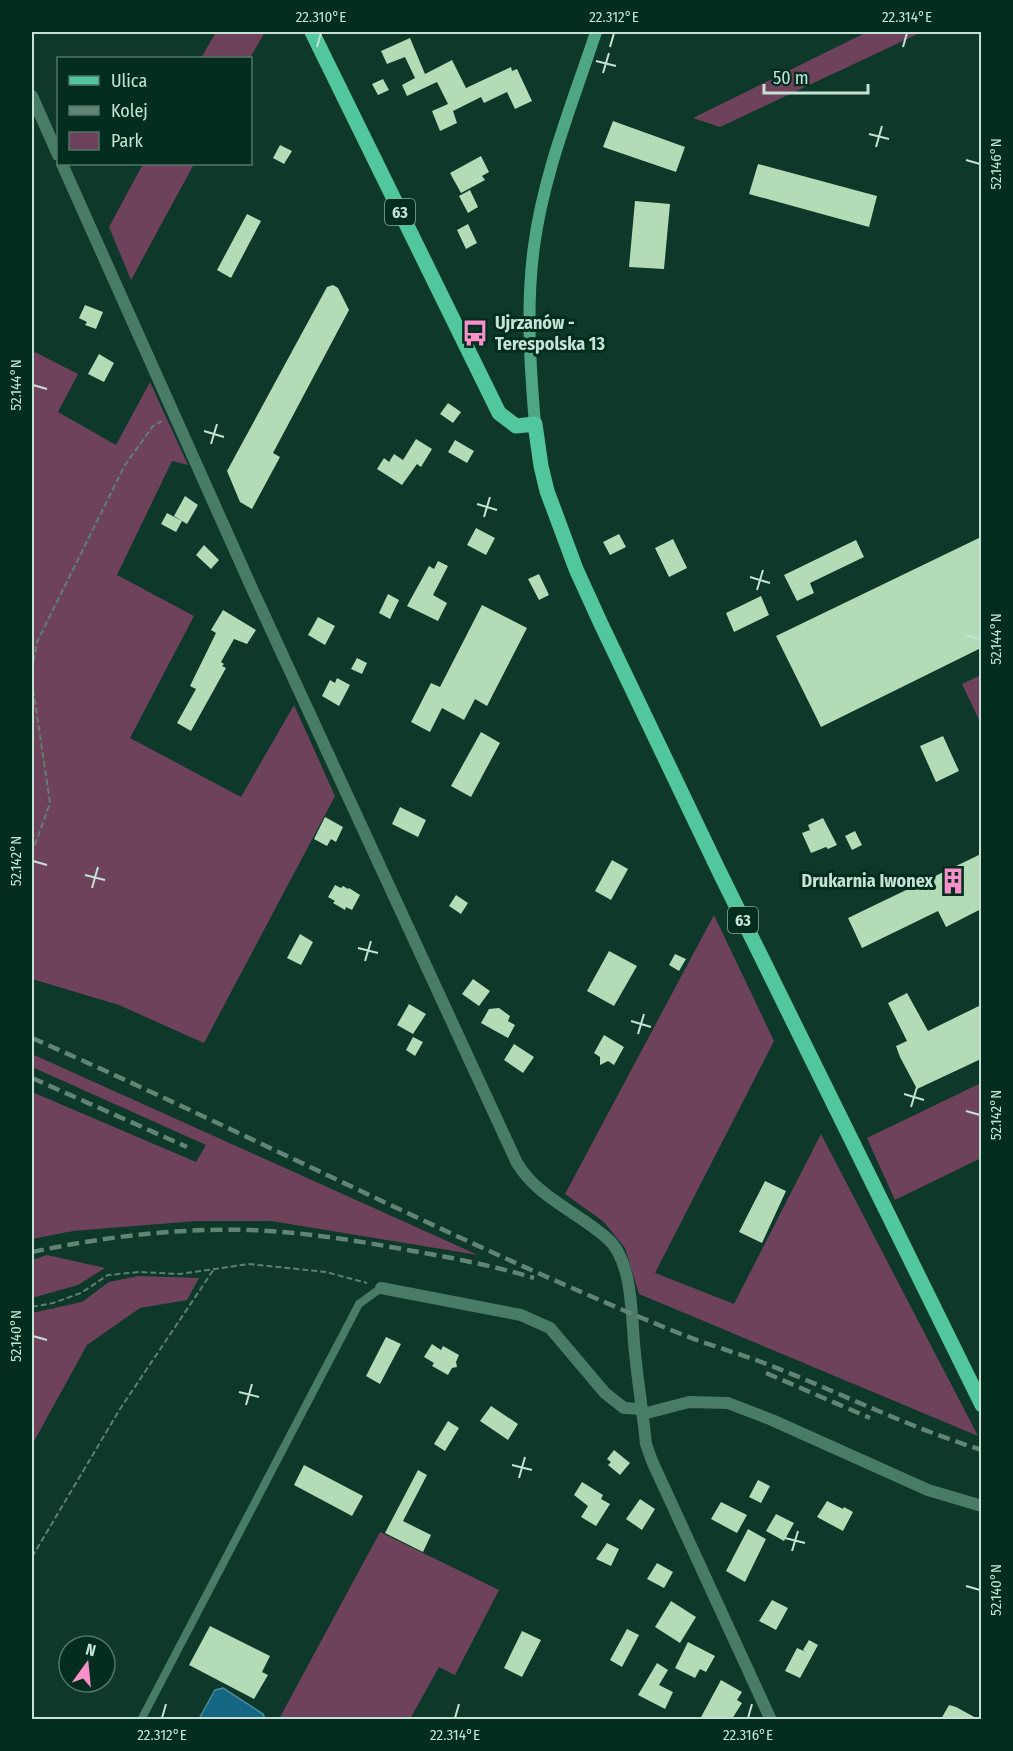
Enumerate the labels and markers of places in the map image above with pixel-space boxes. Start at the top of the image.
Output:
place label: Ujrzanów - Terespolska 13 [495,312,605,355]
bus stop icon: Ujrzanów - Terespolska 13 [460,318,490,348]
building icon: Drukarnia Iwonex [938,866,968,896]
place label: Drukarnia Iwonex [802,870,934,892]

